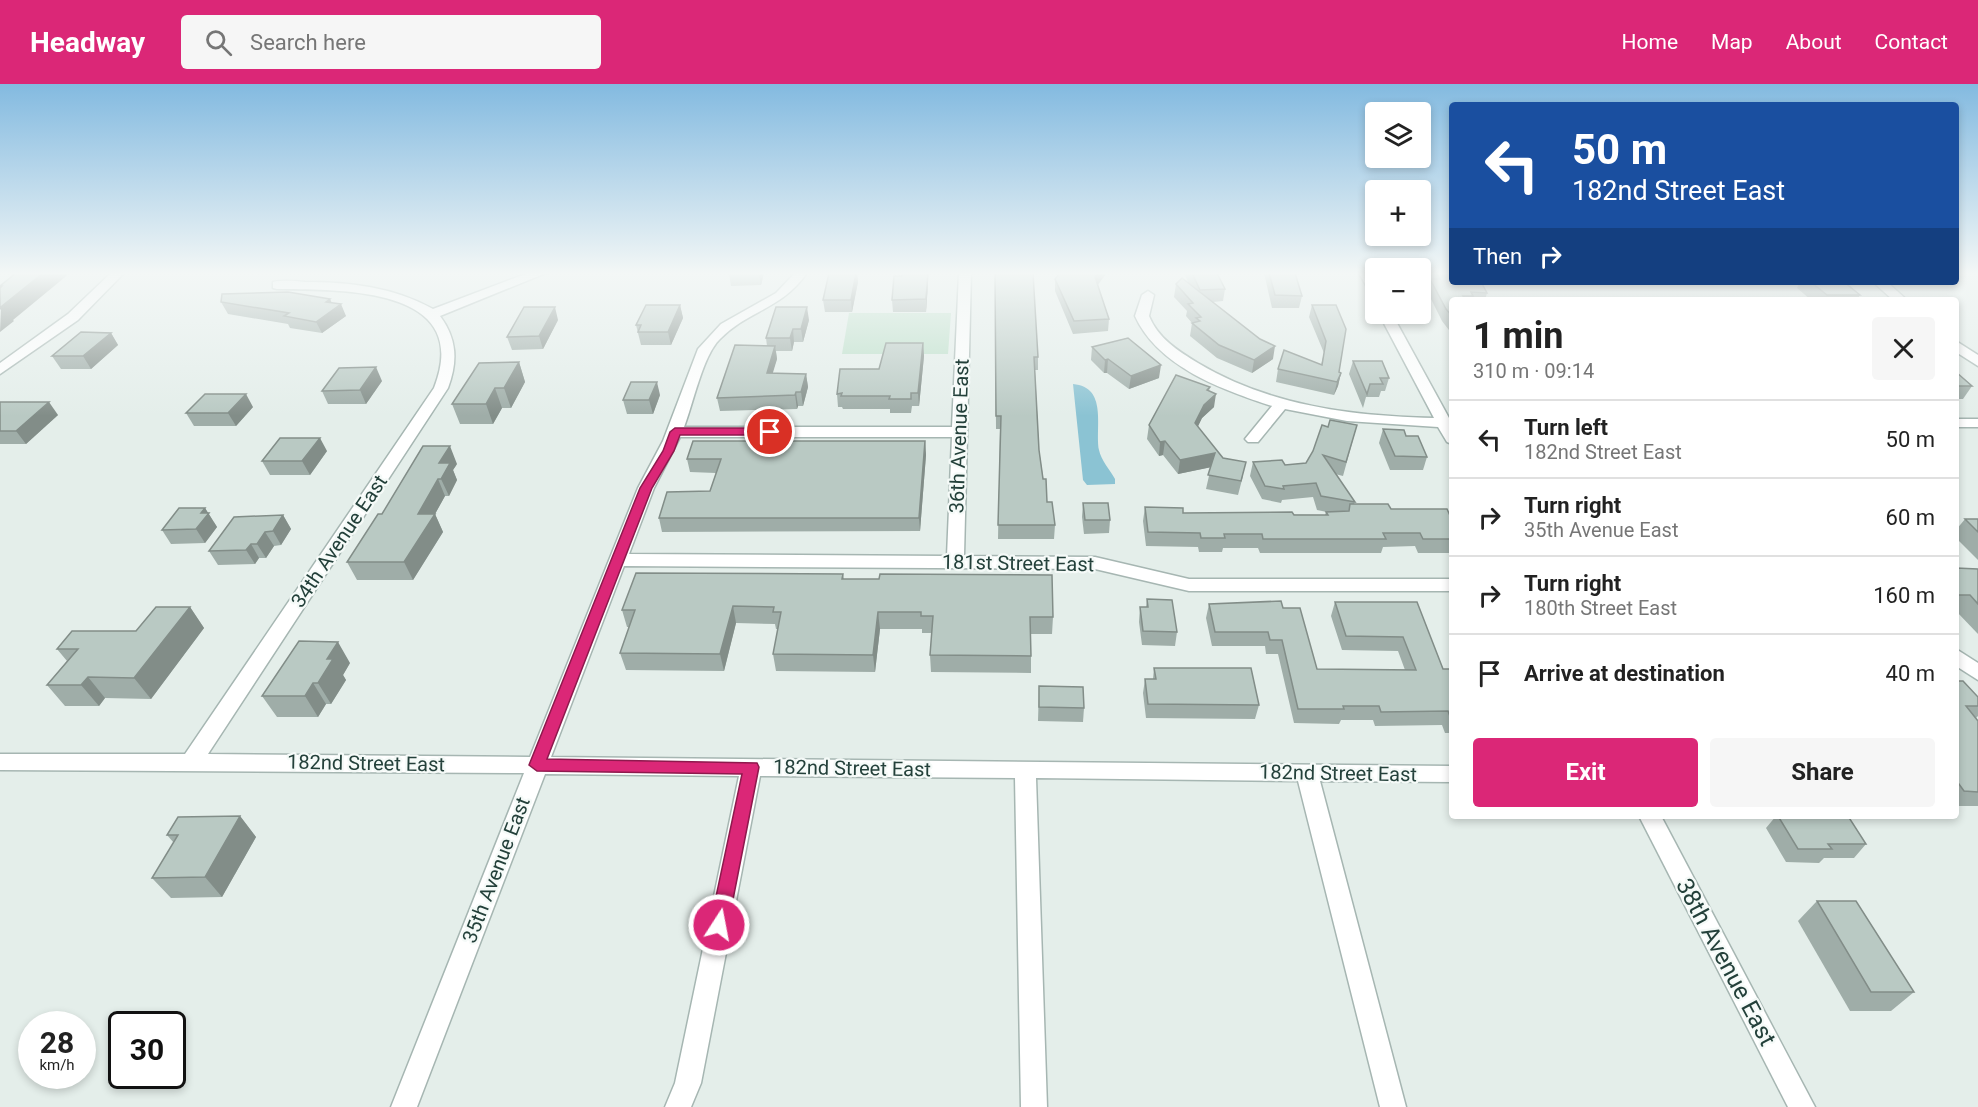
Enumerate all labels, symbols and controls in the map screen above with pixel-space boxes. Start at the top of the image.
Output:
search box [181,15,601,69]
text: Headway [30,26,145,59]
icon: search [202,26,235,59]
text: Search here [250,30,366,55]
text: Home [1622,30,1678,54]
text: Map [1711,30,1753,54]
text: About [1786,30,1842,54]
text: Contact [1875,30,1948,54]
map controls [1365,102,1431,324]
button: layers [1365,102,1431,168]
text: 50 m [1572,125,1667,174]
icon: left [1473,126,1551,204]
text: 182nd Street East [1572,175,1785,207]
button: + [1365,180,1431,246]
icon: right [1534,240,1567,273]
text: Then [1473,244,1522,269]
button: − [1365,258,1431,324]
text: 1 min [1473,315,1564,357]
button: close [1872,317,1935,380]
street label: 36th Avenue East [944,358,974,514]
text: 310 m · 09:14 [1473,359,1594,383]
pin [744,406,795,457]
icon: arrive [753,415,786,448]
text: Turn left [1524,415,1608,440]
icon: left [1473,423,1506,456]
text: 50 m [1886,427,1935,452]
text: 182nd Street East [1524,440,1682,464]
street label: 34th Avenue East [286,470,392,612]
text: Turn right [1524,493,1621,518]
icon: right [1473,501,1506,534]
text: 60 m [1886,505,1935,530]
text: 35th Avenue East [1524,518,1678,542]
street label: 181st Street East [942,550,1094,576]
text: Turn right [1524,571,1621,596]
icon: right [1473,579,1506,612]
text: 160 m [1873,583,1935,608]
text: 180th Street East [1524,596,1677,620]
icon: arrive [1473,657,1506,690]
text: Arrive at destination [1524,661,1725,686]
text: 40 m [1886,661,1935,686]
button: Exit [1473,738,1698,807]
button: Share [1710,738,1935,807]
street label: 182nd Street East [287,750,445,776]
street label: 182nd Street East [773,755,931,781]
street label: 182nd Street East [1259,760,1417,786]
street label: 35th Avenue East [457,794,535,946]
street label: 38th Avenue East [1670,874,1782,1051]
position arrow [687,893,751,957]
speed limit sign: 30 [108,1011,186,1089]
text: 28 [40,1025,74,1060]
text: km/h [39,1056,75,1074]

